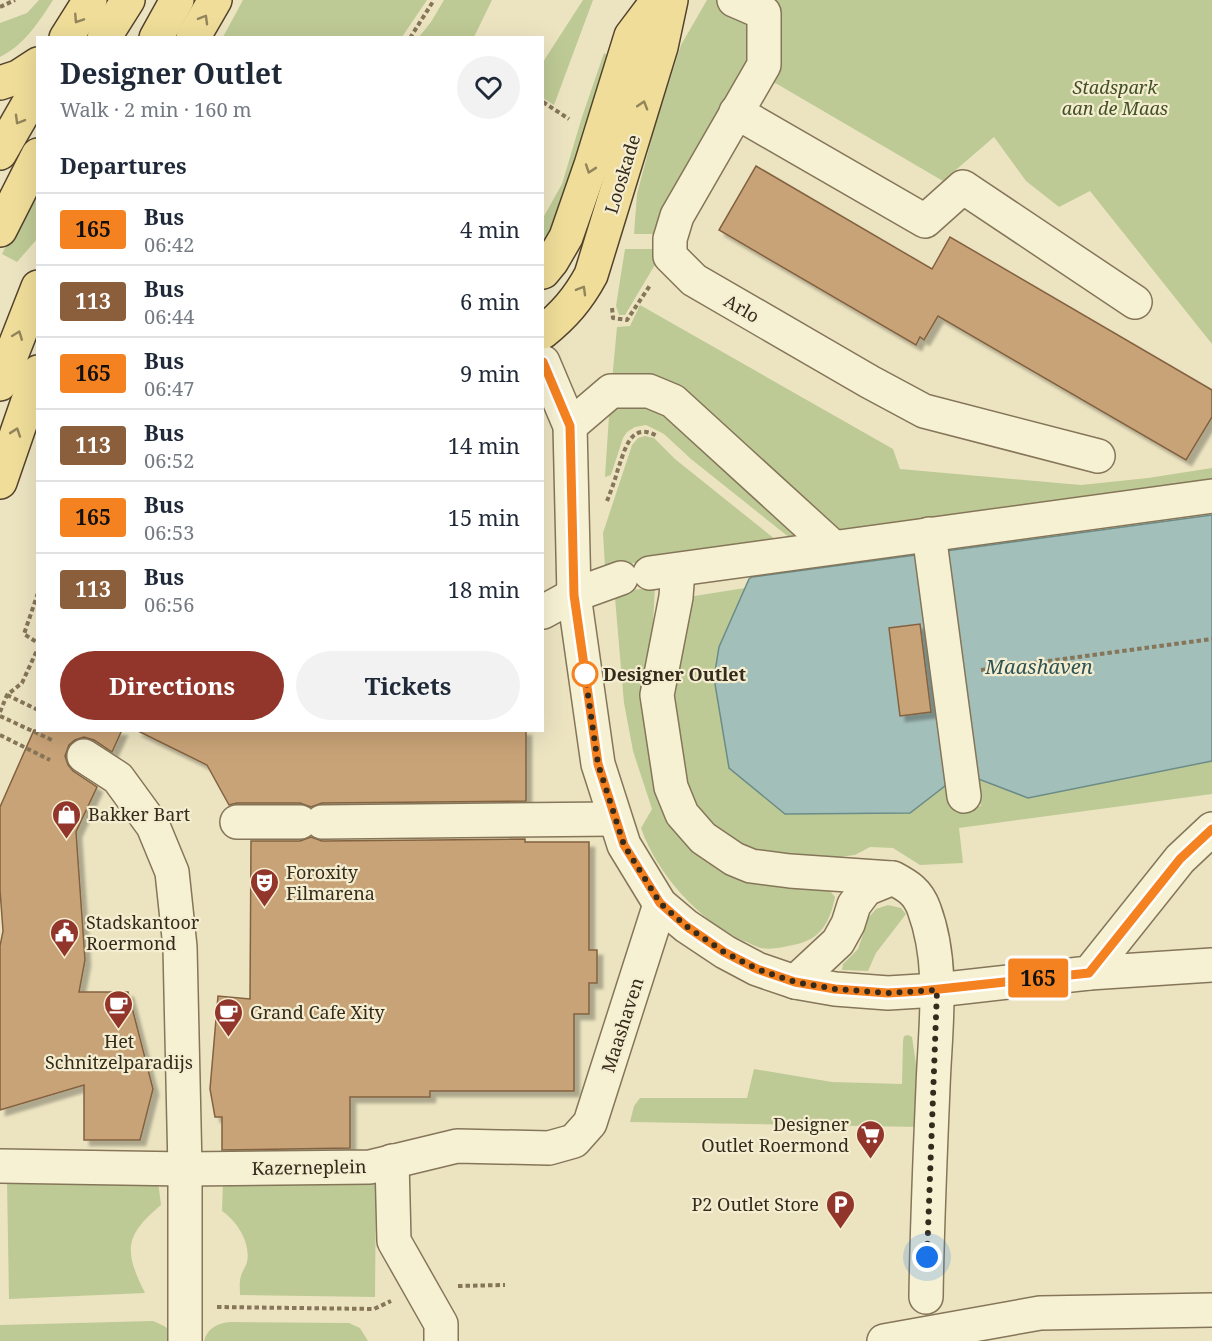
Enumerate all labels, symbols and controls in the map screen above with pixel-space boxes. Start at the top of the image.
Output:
one-way arrow [74,13,86,23]
one-way arrow [197,15,208,25]
text: Designer Outlet [60,54,282,92]
button: heart [457,56,520,119]
park label: Stadspark aan de Maas [1062,75,1168,120]
text: Walk · 2 min · 160 m [60,96,252,123]
one-way arrow [636,100,648,111]
one-way arrow [15,114,26,124]
street label: Looskade [599,132,645,216]
text: Departures [60,150,187,180]
one-way arrow [584,163,597,174]
text: Bus [144,201,184,231]
text: 4 min [460,214,520,244]
text: 165 [75,215,111,243]
text: 06:42 [144,231,194,258]
text: Bus [144,273,184,303]
text: 6 min [460,286,520,316]
one-way arrow [575,286,587,296]
text: 113 [75,287,111,315]
street label: Arlo [720,288,764,328]
text: 06:44 [144,303,194,330]
one-way arrow [11,330,23,341]
text: Bus [144,345,184,375]
text: 9 min [460,358,520,388]
text: 165 [75,359,111,387]
text: 06:47 [144,375,194,402]
text: Bus [144,417,184,447]
one-way arrow [9,427,22,438]
text: 14 min [448,430,520,460]
text: 113 [75,431,111,459]
text: 06:52 [144,447,194,474]
text: Bus [144,489,184,519]
text: 15 min [448,502,520,532]
text: 165 [75,503,111,531]
text: 06:53 [144,519,194,546]
text: Bus [144,561,184,591]
text: 18 min [448,574,520,604]
text: 113 [75,575,111,603]
text: 06:56 [144,591,194,618]
button: Directions [60,651,284,720]
button: Tickets [296,651,520,720]
water label: Maashaven [984,653,1093,680]
marker: Designer Outlet [572,661,598,687]
place label: Designer Outlet [603,662,746,686]
shop icon: Bakker Bart [51,798,83,840]
place label: Bakker Bart [88,802,190,826]
place label: Foroxity Filmarena [286,860,375,905]
theatre icon: Foroxity Filmarena [249,866,281,908]
place label: Stadskantoor Roermond [86,910,200,955]
public building icon: Stadskantoor Roermond [49,916,81,958]
line badge: 165 [1004,958,1072,998]
text: 165 [1020,964,1056,992]
street label: Maashaven [595,974,649,1076]
cafe icon: Het Schnitzelparadijs [103,988,135,1030]
cafe icon: Grand Cafe Xity [213,996,245,1038]
place label: Grand Cafe Xity [250,1000,386,1024]
place label: Het Schnitzelparadijs [45,1029,193,1074]
place label: Designer Outlet Roermond [701,1112,850,1157]
supermarket icon: Designer Outlet Roermond [854,1118,886,1160]
street label: Kazerneplein [251,1154,367,1180]
parking icon: P2 Outlet Store [824,1188,856,1230]
place label: P2 Outlet Store [691,1192,819,1216]
your location [912,1242,942,1272]

